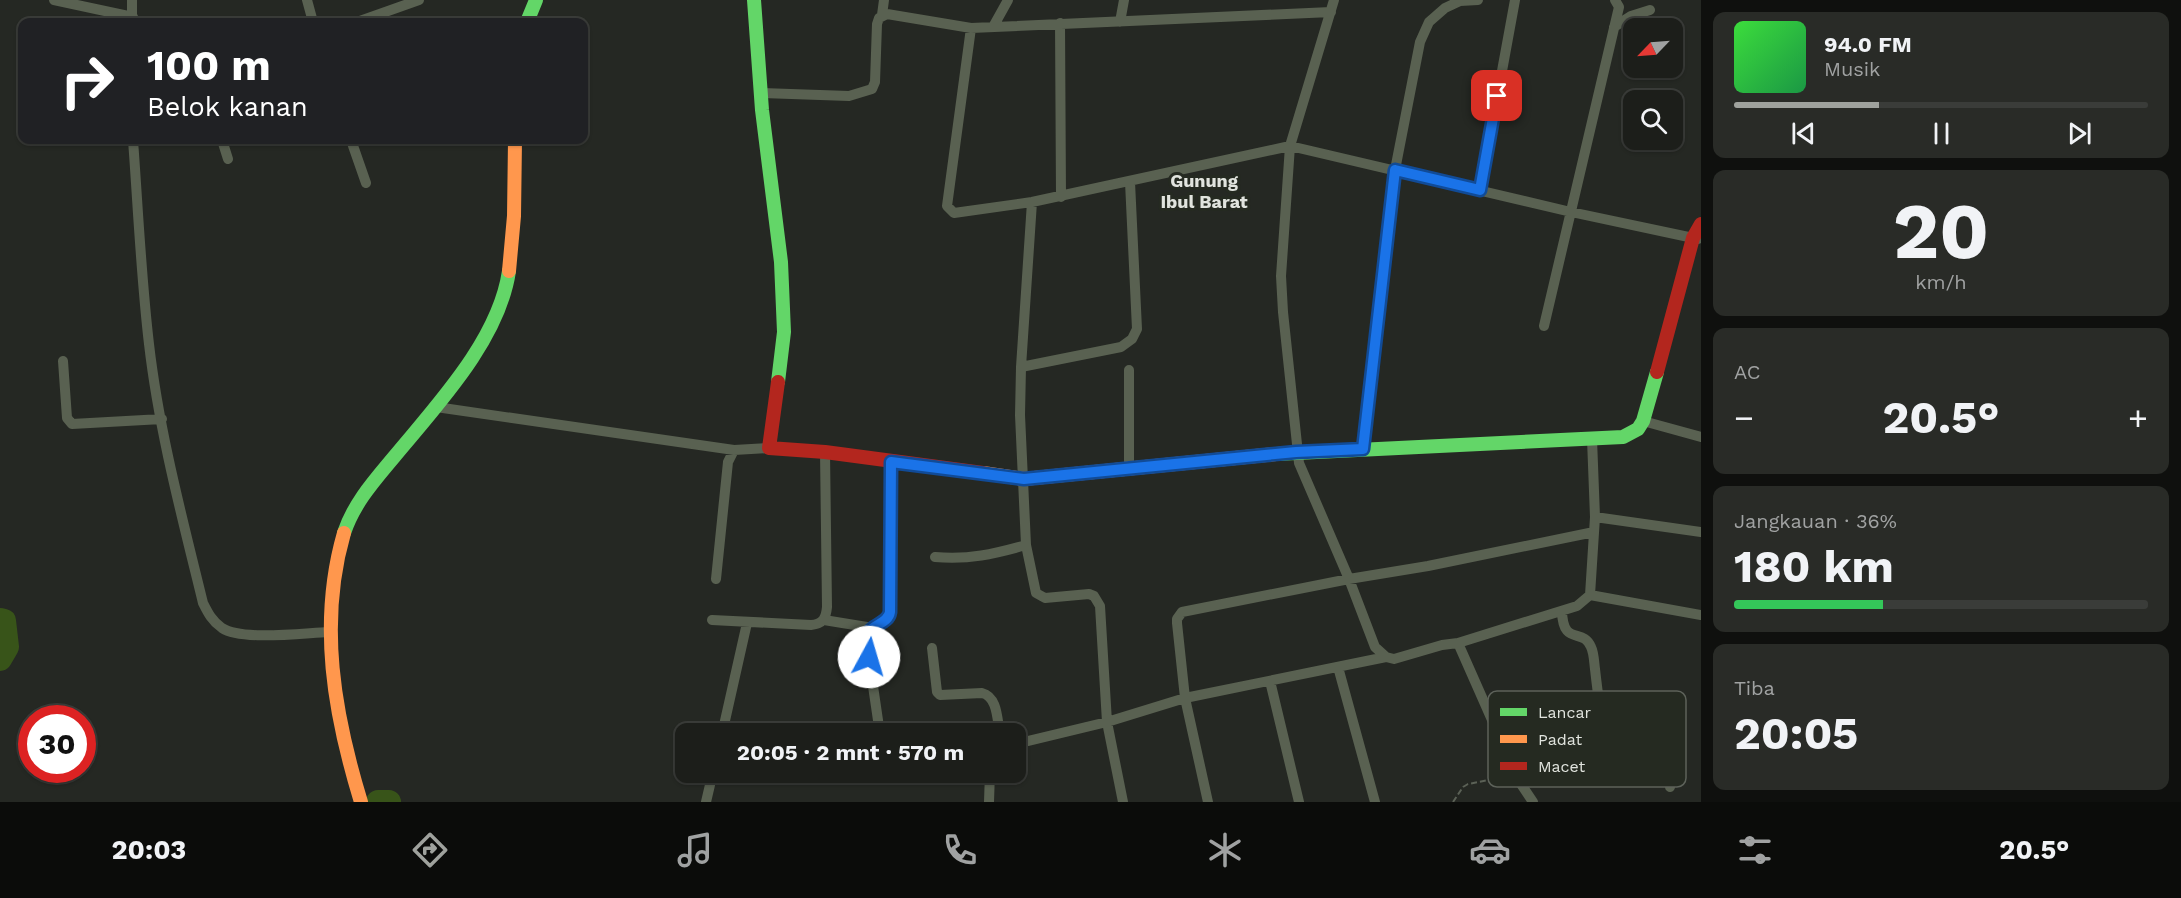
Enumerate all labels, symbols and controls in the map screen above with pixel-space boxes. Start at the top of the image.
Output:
north arrow [1623,18,1683,78]
map controls [1623,18,1683,150]
text: 94.0 FM [1824,32,1912,57]
text: 100 m [147,41,271,90]
icon: right [48,42,126,120]
text: Musik [1824,57,1880,81]
pin [1471,70,1522,121]
icon: arrive [1480,79,1513,112]
button: search [1623,90,1683,150]
text: Belok kanan [147,91,308,123]
icon: previous [1787,117,1820,150]
icon: pause [1925,117,1958,150]
icon: next [2063,117,2096,150]
district label: Gunung Ibul Barat [1160,170,1248,212]
text: 20 [1893,185,1989,277]
text: km/h [1915,270,1967,294]
text: AC [1734,360,1760,384]
text: 20.5° [1883,391,1999,444]
text: − [1734,398,1754,437]
text: + [2128,398,2148,437]
text: Jangkauan · 36% [1734,509,1897,533]
text: 180 km [1734,540,1894,593]
position arrow [837,625,901,689]
text: Tiba [1734,676,1775,700]
legend [1488,691,1686,787]
text: Lancar [1538,703,1592,722]
speed limit sign: 30 [18,705,96,783]
text: 20:05 [1734,707,1858,760]
text: Padat [1538,730,1583,749]
text: 20:05 · 2 mnt · 570 m [737,740,964,765]
text: Macet [1538,757,1586,776]
icon: directions [409,829,451,871]
icon: music [674,829,716,871]
icon: phone [939,829,981,871]
icon: climate [1204,829,1246,871]
icon: car [1469,829,1511,871]
icon: filters [1734,829,1776,871]
text: 20:03 [112,834,186,866]
text: 20.5° [1999,834,2070,866]

